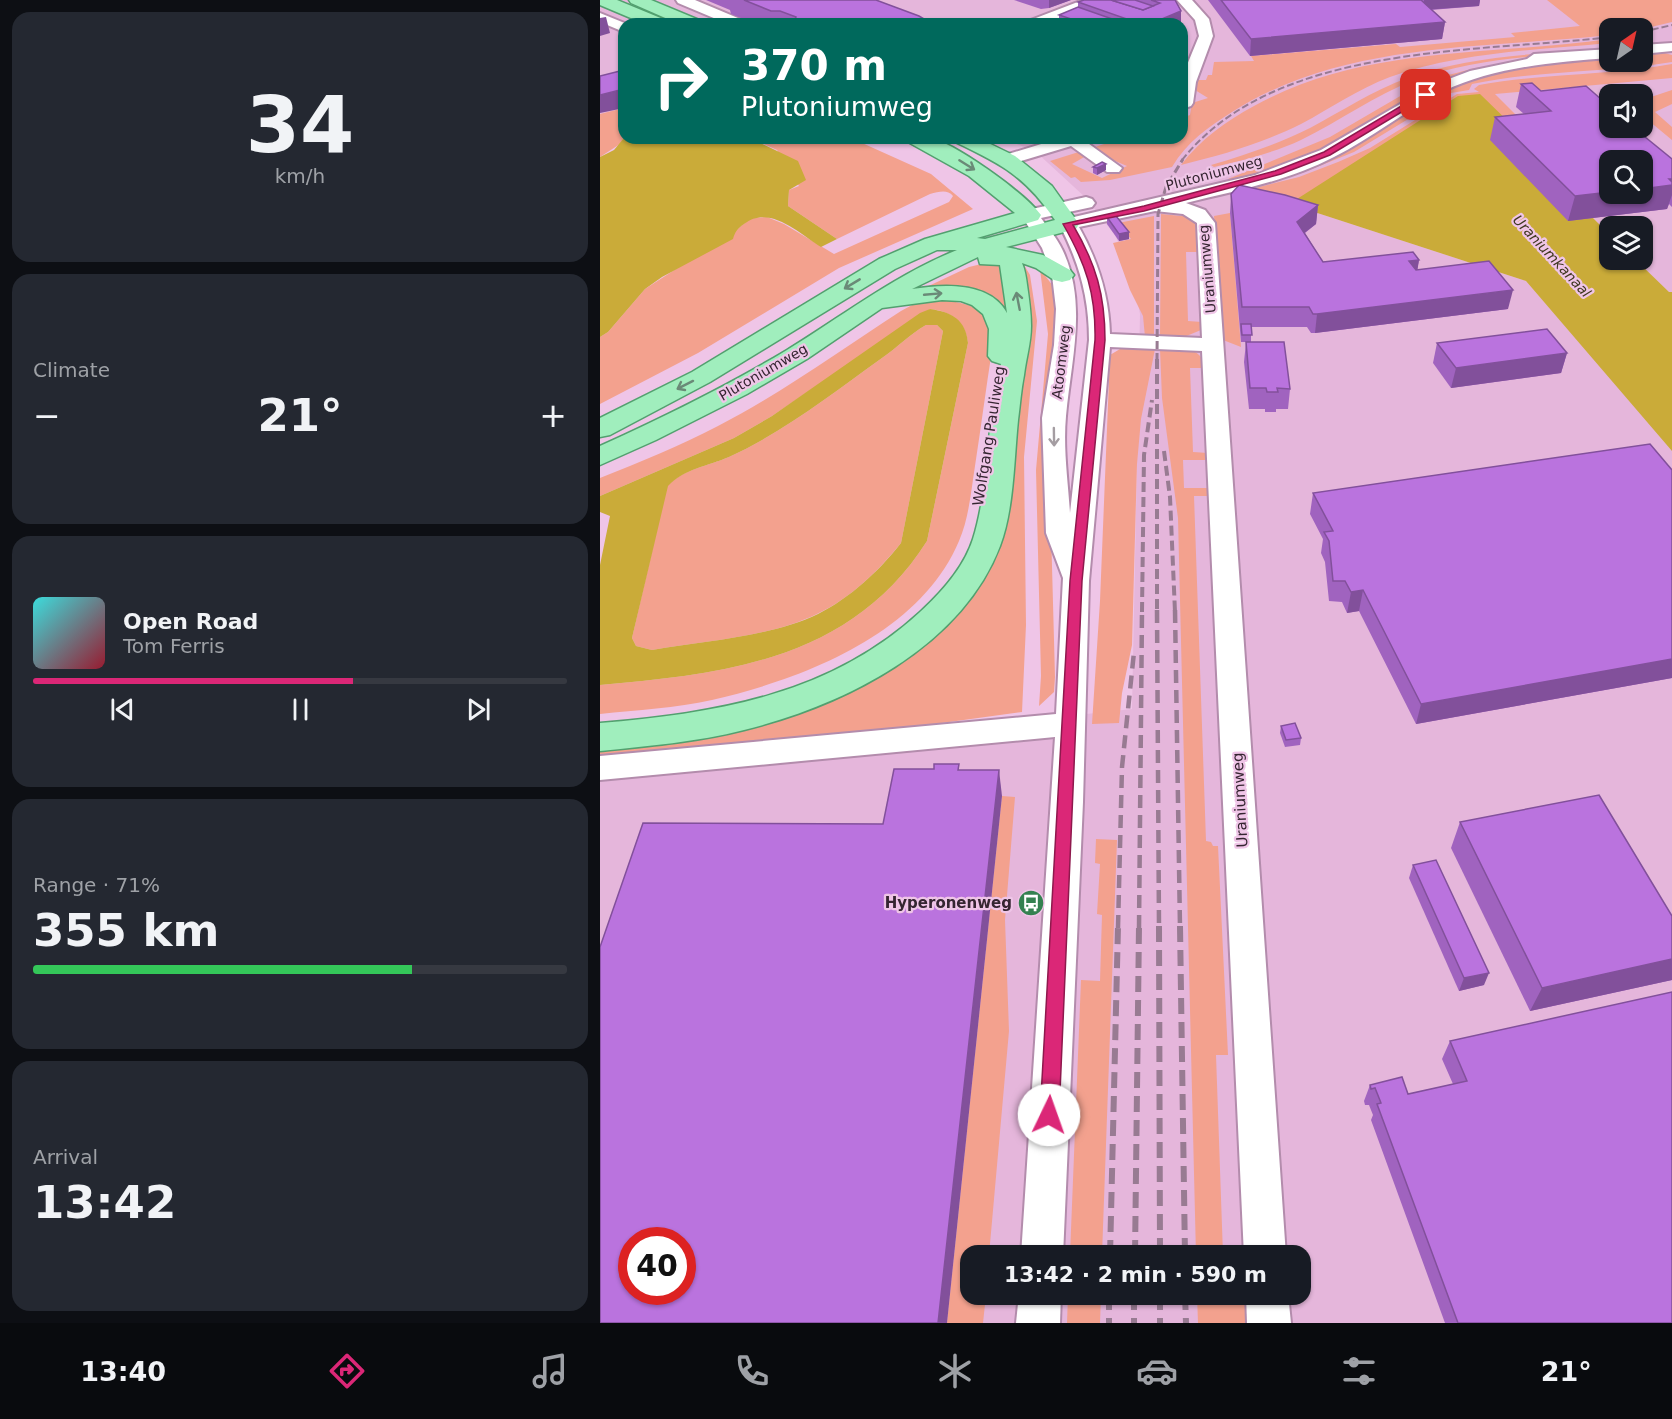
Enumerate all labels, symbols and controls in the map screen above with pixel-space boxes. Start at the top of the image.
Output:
north arrow [1599,18,1653,72]
map controls [1599,18,1653,270]
text: 370 m [741,41,887,90]
icon: right [642,42,720,120]
pin [1400,69,1451,120]
icon: arrive [1409,78,1442,111]
text: 34 [246,80,354,170]
button: sound [1599,84,1653,138]
text: Plutoniumweg [741,91,933,122]
button: search [1599,150,1653,204]
street label: Plutoniumweg [1164,152,1264,194]
one-way arrow [958,159,975,171]
text: km/h [275,164,325,188]
water label: Uraniumkanaal [1510,212,1594,300]
button: layers [1599,216,1653,270]
street label: Uraniumweg [1195,224,1219,314]
one-way arrow [844,278,861,290]
one-way arrow [923,288,943,299]
one-way arrow [1012,292,1023,312]
street label: Atoomweg [1049,324,1073,400]
street label: Plutoniumweg [716,340,810,404]
text: Climate [33,358,110,382]
street label: Wolfgang Pauliweg [969,365,1009,507]
one-way arrow [677,379,695,391]
text: 21° [257,389,343,442]
text: − [33,396,61,435]
text: + [539,396,567,435]
one-way arrow [1048,426,1060,446]
text: Open Road [123,609,258,634]
text: Tom Ferris [123,634,225,658]
icon: previous [106,693,139,726]
icon: pause [284,693,317,726]
icon: next [462,693,495,726]
street label: Uraniumweg [1229,752,1251,848]
text: Range · 71% [33,873,160,897]
bus stop icon: Hyperonenweg [1016,888,1046,918]
place label: Hyperonenweg [885,894,1012,912]
text: 355 km [33,904,219,957]
position arrow [1017,1083,1081,1147]
text: Arrival [33,1145,98,1169]
text: 13:42 [33,1176,176,1229]
speed limit sign: 40 [618,1227,696,1305]
text: 13:42 · 2 min · 590 m [1004,1262,1267,1287]
icon: directions [326,1350,368,1392]
icon: music [529,1350,571,1392]
icon: phone [731,1350,773,1392]
icon: climate [934,1350,976,1392]
icon: car [1136,1350,1178,1392]
icon: filters [1338,1350,1380,1392]
text: 13:40 [80,1356,166,1387]
text: 21° [1541,1356,1592,1387]

